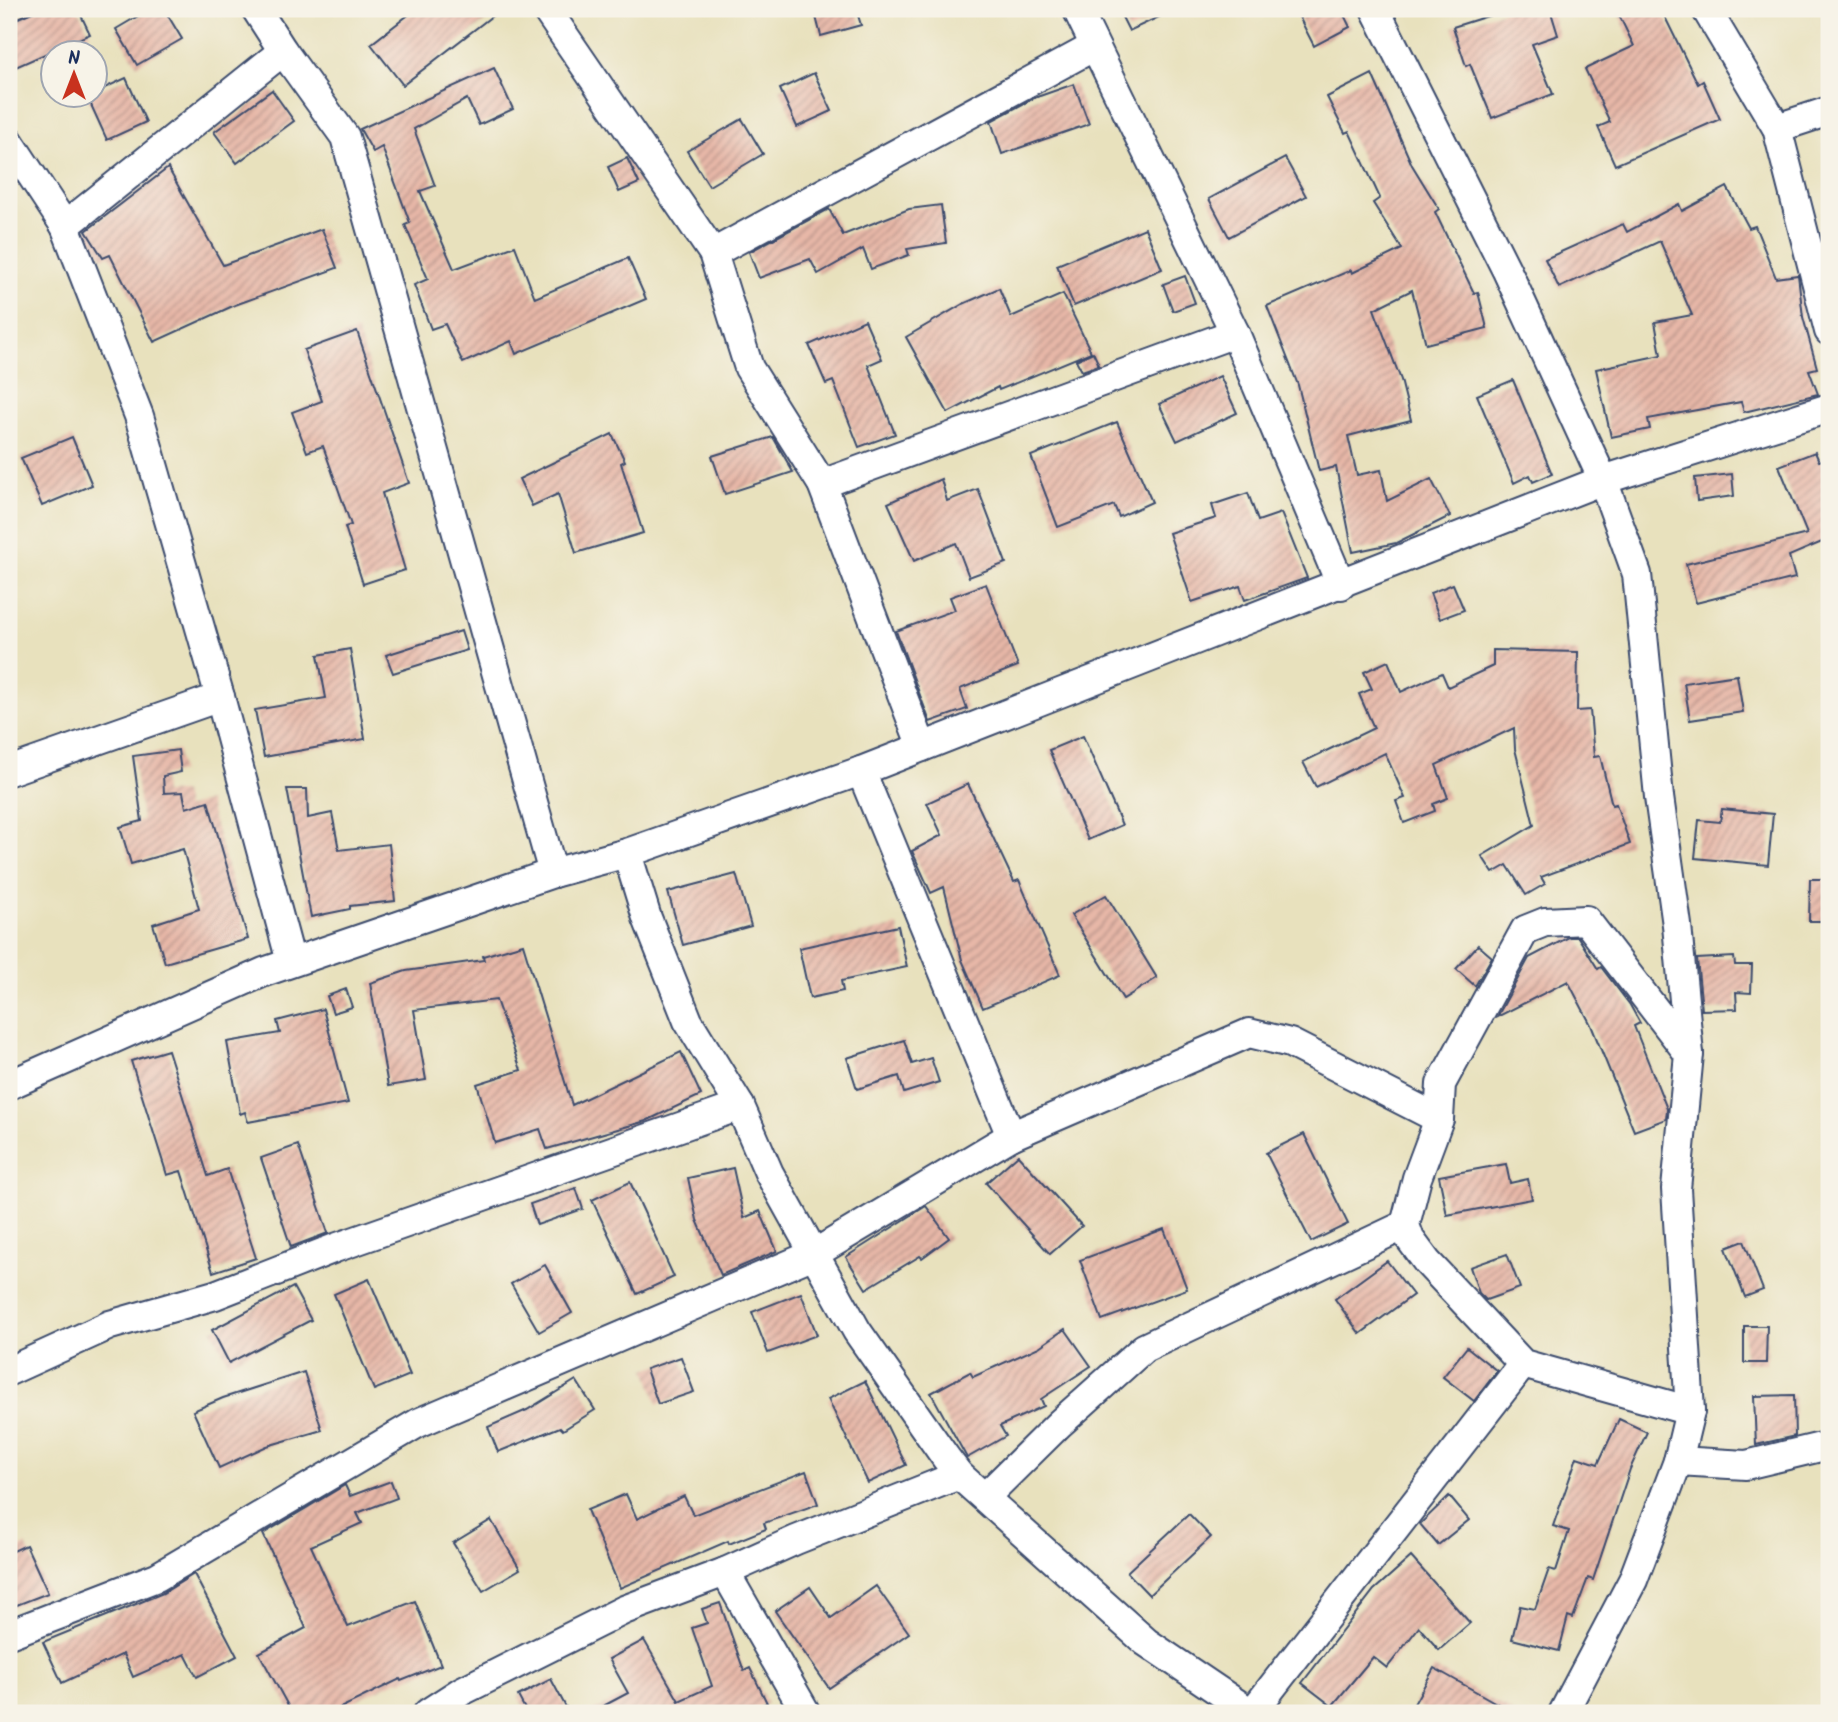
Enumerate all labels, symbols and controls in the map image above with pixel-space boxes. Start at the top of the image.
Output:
north arrow [38,38,108,108]
text: N [68,44,80,74]

